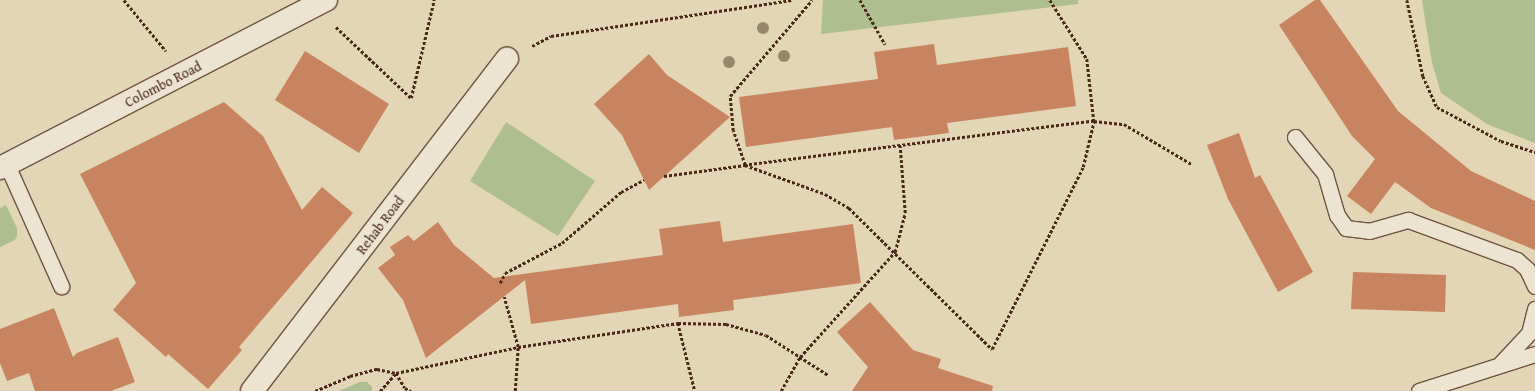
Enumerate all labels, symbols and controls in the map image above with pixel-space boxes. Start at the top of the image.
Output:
street label: Colombo Road [122,57,204,111]
street label: Rehab Road [353,193,407,257]

